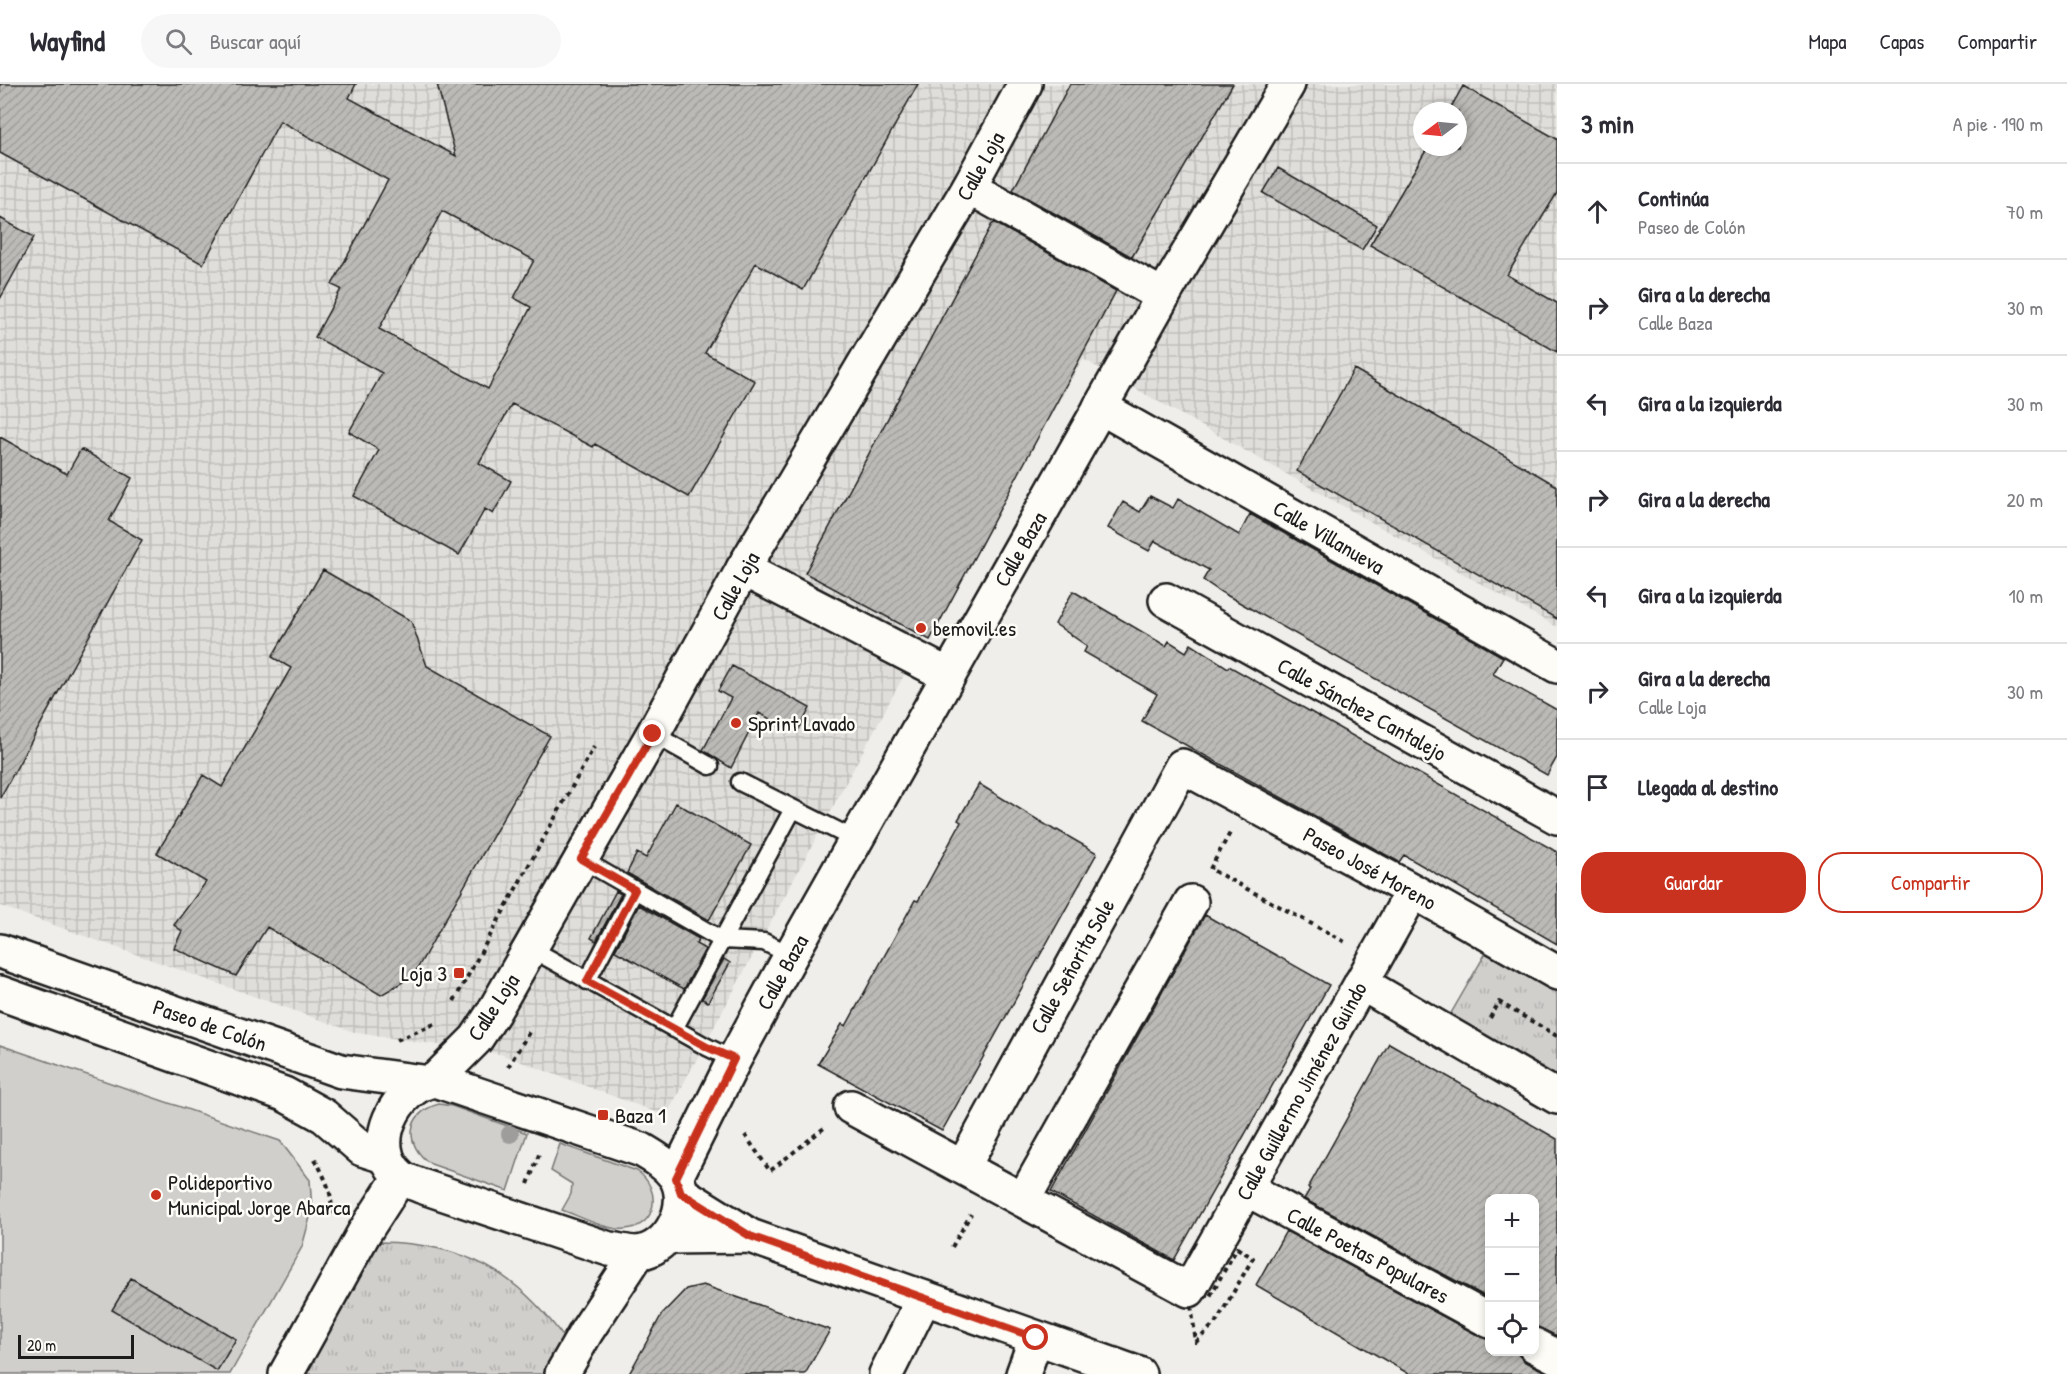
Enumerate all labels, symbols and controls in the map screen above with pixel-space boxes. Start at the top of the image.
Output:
search box [141,14,561,68]
text: Wayfind [30,22,105,60]
icon: search [162,25,195,58]
text: Buscar aquí [210,26,302,56]
text: Mapa [1808,27,1846,56]
text: Capas [1879,27,1924,56]
text: Compartir [1957,27,2037,56]
north arrow [1413,102,1467,156]
text: 3 min [1581,106,1634,141]
text: A pie · 190 m [1953,110,2043,137]
street label: Calle Loja [949,126,1011,206]
text: Continúa [1638,183,1709,213]
icon: ahead [1581,195,1614,228]
text: 70 m [2006,198,2043,225]
text: Paseo de Colón [1638,213,1746,240]
text: Gira a la derecha [1638,279,1770,309]
icon: right [1581,291,1614,324]
text: 30 m [2007,294,2043,321]
text: Calle Baza [1638,309,1712,336]
icon: left [1581,387,1614,420]
text: Gira a la izquierda [1638,388,1782,418]
text: 30 m [2007,390,2043,417]
icon: right [1581,483,1614,516]
text: Gira a la derecha [1638,484,1770,514]
text: 20 m [2006,486,2043,513]
street label: Calle Villanueva [1268,493,1391,581]
street label: Calle Baza [987,506,1054,592]
street label: Calle Loja [704,546,766,626]
icon: left [1581,579,1614,612]
text: Gira a la izquierda [1638,580,1782,610]
text: 10 m [2009,582,2043,609]
place label: bemovil.es [933,613,1016,643]
marker: bemovil.es [914,621,928,635]
street label: Calle Sánchez Cantalejo [1272,650,1452,768]
text: Gira a la derecha [1638,663,1770,693]
icon: right [1581,675,1614,708]
text: 30 m [2007,678,2043,705]
text: Calle Loja [1638,693,1706,720]
place label: Sprint Lavado [748,708,855,738]
marker: Sprint Lavado [729,716,743,730]
route end [639,720,665,746]
icon: arrive [1581,771,1614,804]
text: Llegada al destino [1638,772,1778,802]
street label: Paseo José Moreno [1298,819,1442,917]
button: Guardar [1581,852,1806,913]
button: Compartir [1818,852,2043,913]
street label: Calle Señorita Sole [1023,893,1122,1039]
street label: Calle Baza [749,929,815,1015]
place label: Loja 3 [401,958,447,988]
marker: Loja 3 [452,966,466,980]
street label: Calle Loja [460,967,526,1047]
street label: Calle Guillermo Jiménez Guindo [1228,976,1374,1206]
street label: Paseo de Colón [149,992,271,1058]
place label: Baza 1 [615,1100,666,1130]
marker: Baza 1 [596,1108,610,1122]
place label: Polideportivo Municipal Jorge Abarca [168,1167,351,1222]
marker: Polideportivo Municipal Jorge Abarca [149,1188,163,1202]
map controls [1485,1194,1539,1356]
button: + [1485,1194,1539,1248]
street label: Calle Poetas Populares [1282,1200,1454,1310]
button: − [1485,1248,1539,1302]
button: locate [1485,1302,1539,1356]
route start [1022,1324,1048,1350]
scale bar [18,1332,134,1360]
text: 20 m [27,1334,56,1356]

